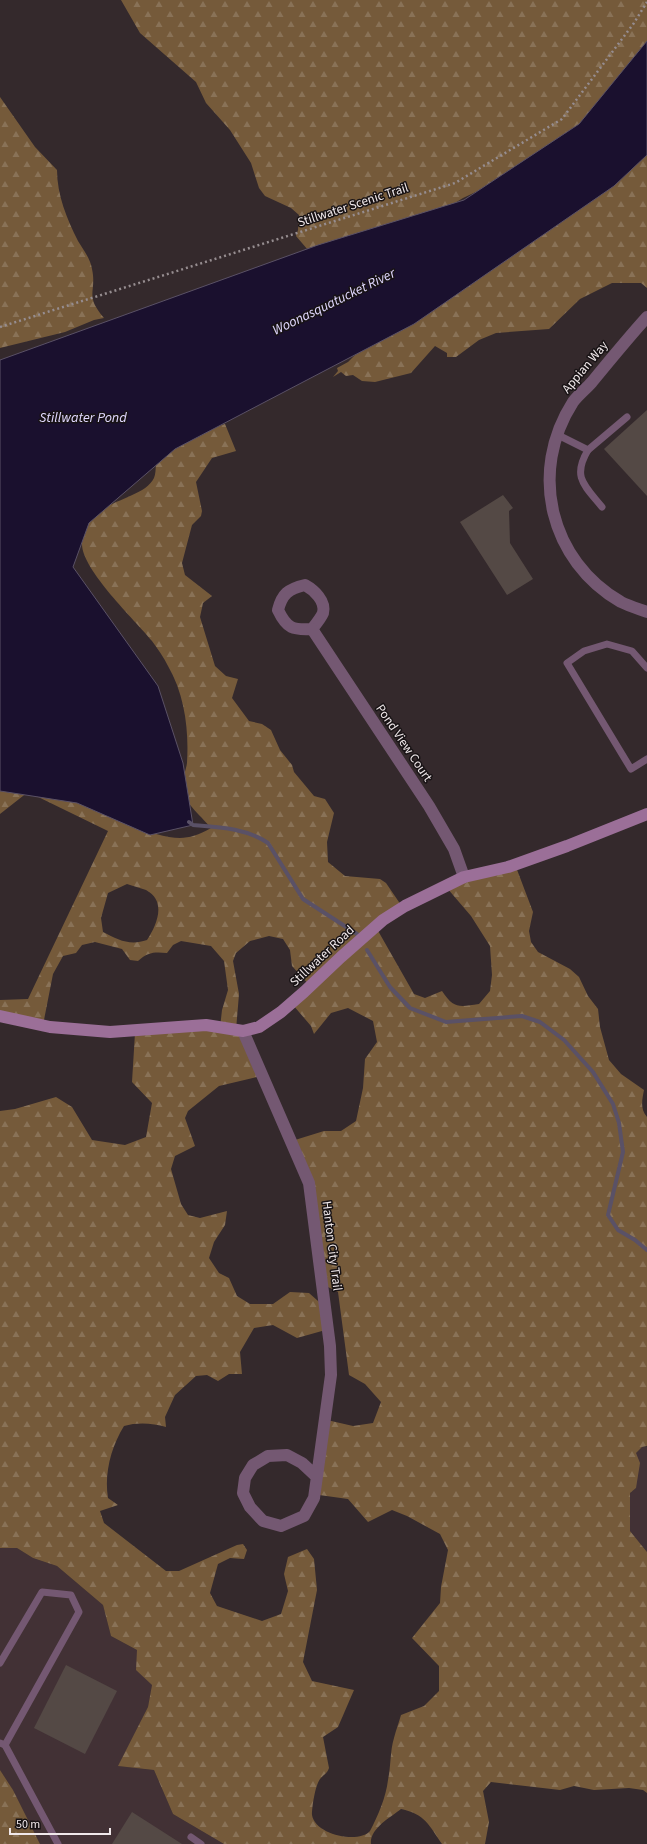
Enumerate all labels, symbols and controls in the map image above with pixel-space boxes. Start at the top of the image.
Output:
street label: Stillwater Scenic Trail [295,179,411,231]
water label: Woonasquatucket River [269,263,400,340]
street label: Appian Way [558,337,612,397]
water label: Stillwater Pond [39,408,127,428]
street label: Pond View Court [371,701,437,786]
street label: Stillwater Road [286,921,358,991]
street label: Hanton City Trail [318,1200,346,1292]
scale bar [10,1810,110,1836]
text: 50 m [16,1816,40,1833]

